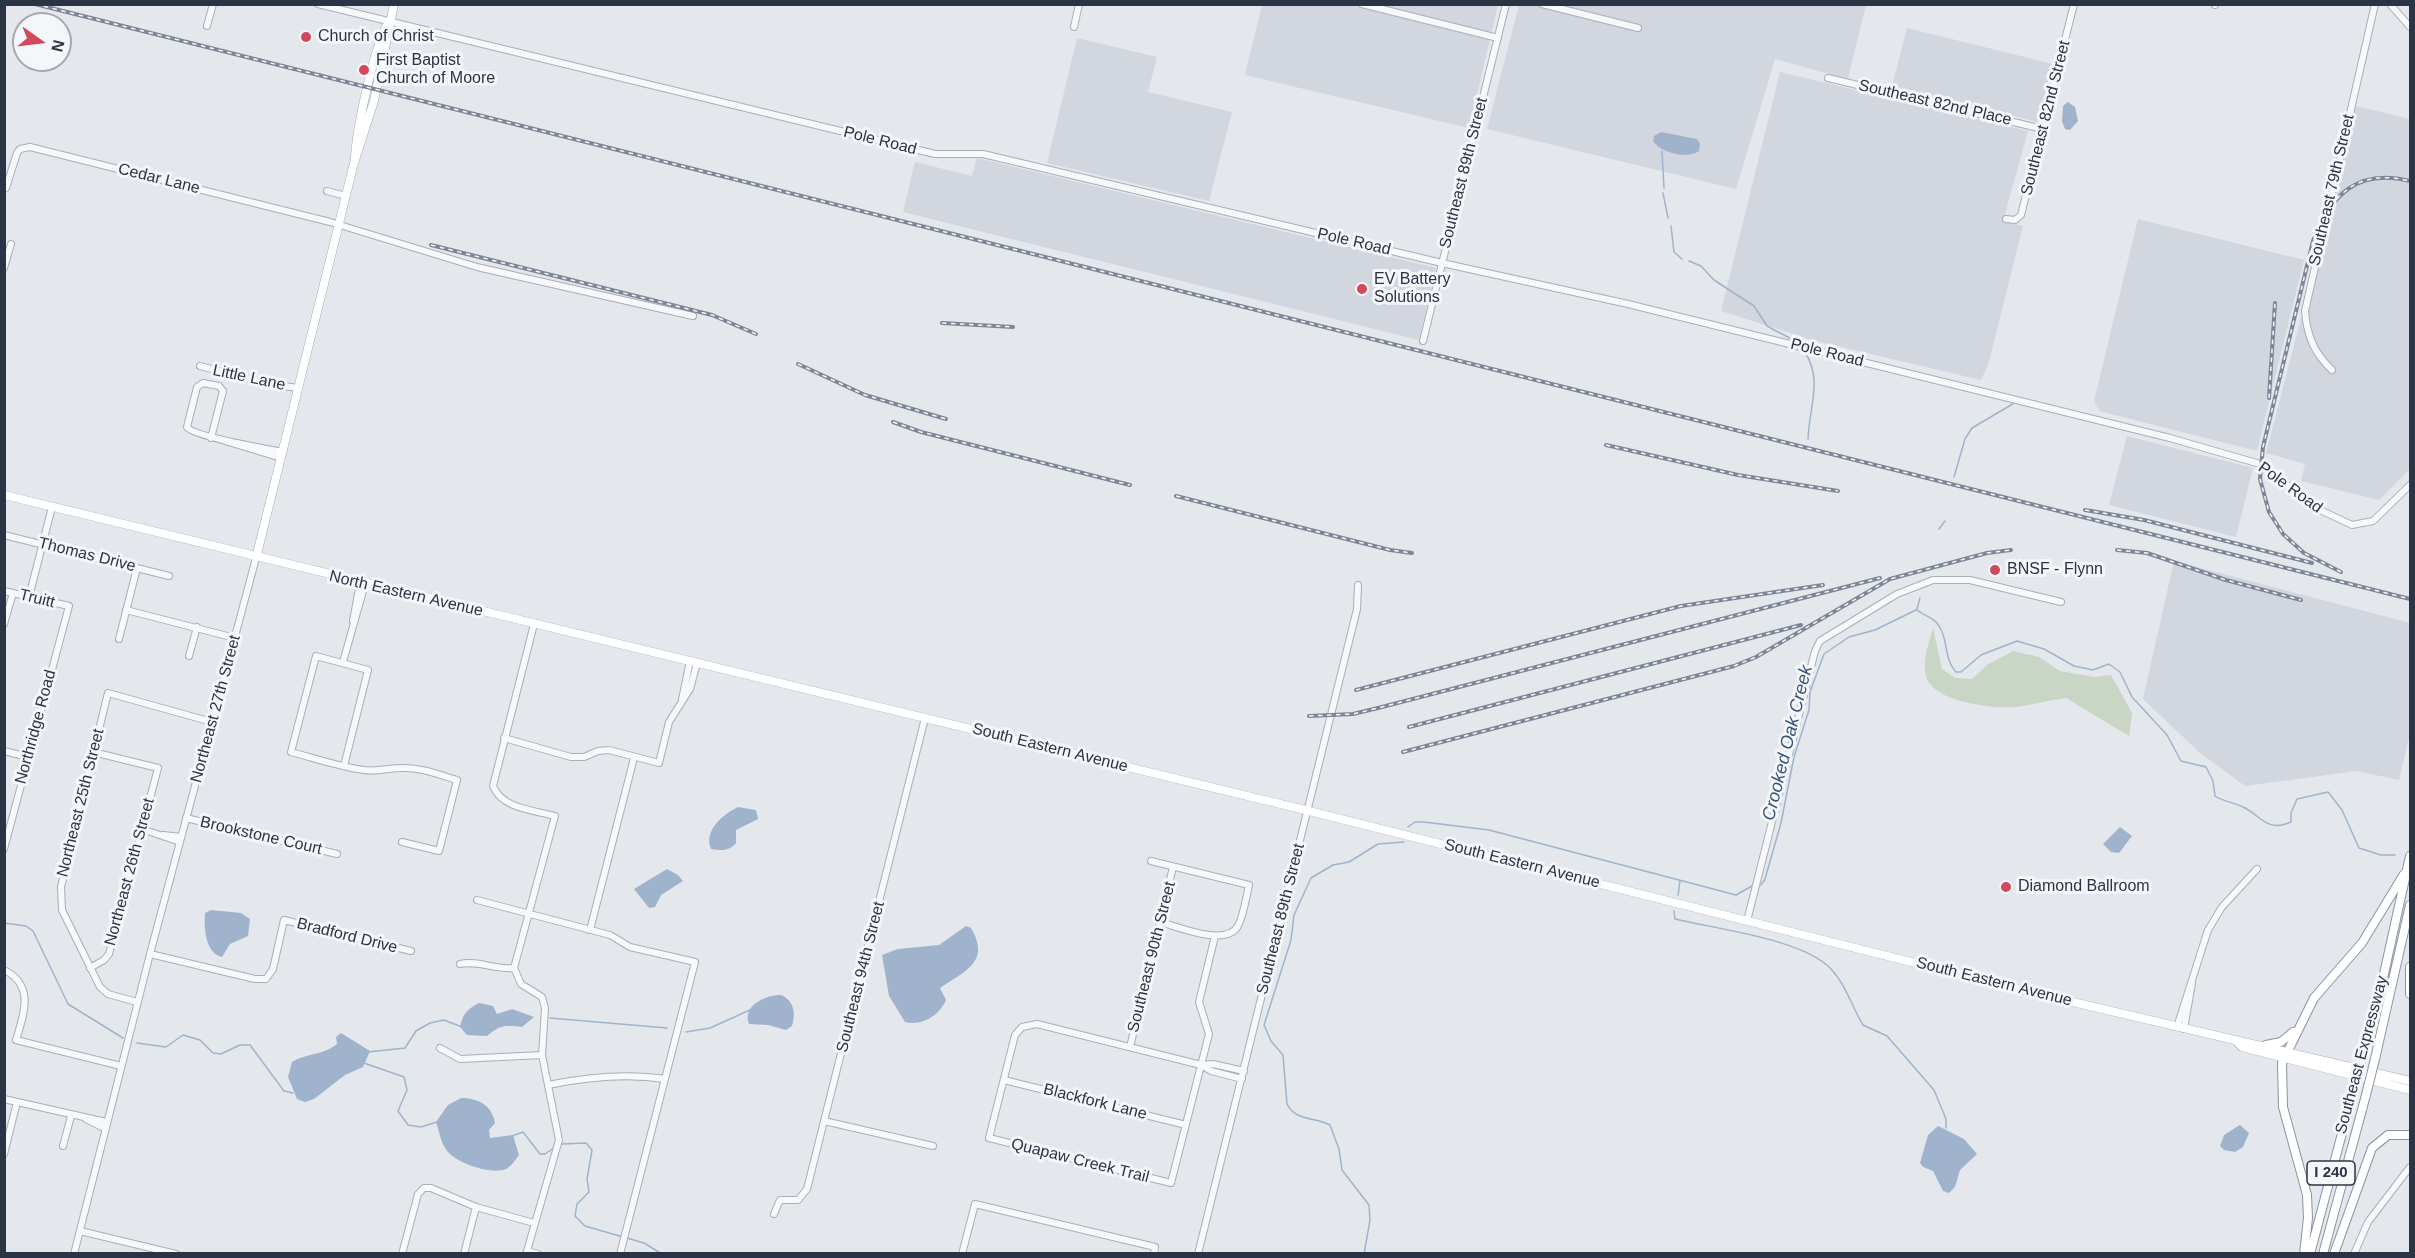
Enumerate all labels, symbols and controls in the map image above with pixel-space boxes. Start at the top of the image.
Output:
north arrow [12,12,72,72]
place label: Church of Christ [318,27,434,47]
marker: Church of Christ [299,30,313,44]
text: N [48,38,68,54]
street label: Southeast 82nd Street [2017,38,2075,198]
place label: First Baptist Church of Moore [376,51,495,89]
marker: First Baptist Church of Moore [357,63,371,77]
street label: Southeast 82nd Place [1857,76,2013,130]
street label: Southeast 89th Street [1436,96,1492,250]
street label: Southeast 79th Street [2305,112,2359,268]
street label: Pole Road [841,123,919,159]
street label: Cedar Lane [116,160,202,198]
street label: Pole Road [1315,224,1393,260]
place label: EV Battery Solutions [1374,270,1450,308]
marker: EV Battery Solutions [1355,282,1369,296]
street label: Pole Road [1788,335,1866,371]
street label: Little Lane [211,361,287,395]
street label: Pole Road [2254,458,2326,518]
street label: Thomas Drive [36,534,138,576]
place label: BNSF - Flynn [2007,560,2103,580]
marker: BNSF - Flynn [1988,563,2002,577]
street label: North Eastern Avenue [327,567,485,621]
street label: Truitt [17,585,57,613]
street label: Northeast 27th Street [187,633,245,785]
water label: Crooked Oak Creek [1758,663,1818,823]
street label: Northridge Road [12,668,60,786]
street label: South Eastern Avenue [970,719,1130,777]
street label: Northeast 25th Street [53,727,109,879]
street label: Northeast 26th Street [101,796,159,948]
street label: Brookstone Court [198,813,324,859]
street label: South Eastern Avenue [1442,835,1602,893]
street label: Southeast 89th Street [1253,842,1309,996]
place label: Diamond Ballroom [2018,877,2150,897]
street label: Southeast 90th Street [1124,880,1180,1034]
marker: Diamond Ballroom [1999,880,2013,894]
street label: Southeast 94th Street [833,900,889,1054]
street label: Bradford Drive [295,914,399,958]
street label: South Eastern Avenue [1914,953,2074,1011]
street label: Southeast Expressway [2332,974,2392,1136]
street label: Blackfork Lane [1041,1080,1149,1124]
street label: Quapaw Creek Trail [1009,1135,1151,1187]
road number: I 240 [2307,1161,2355,1185]

